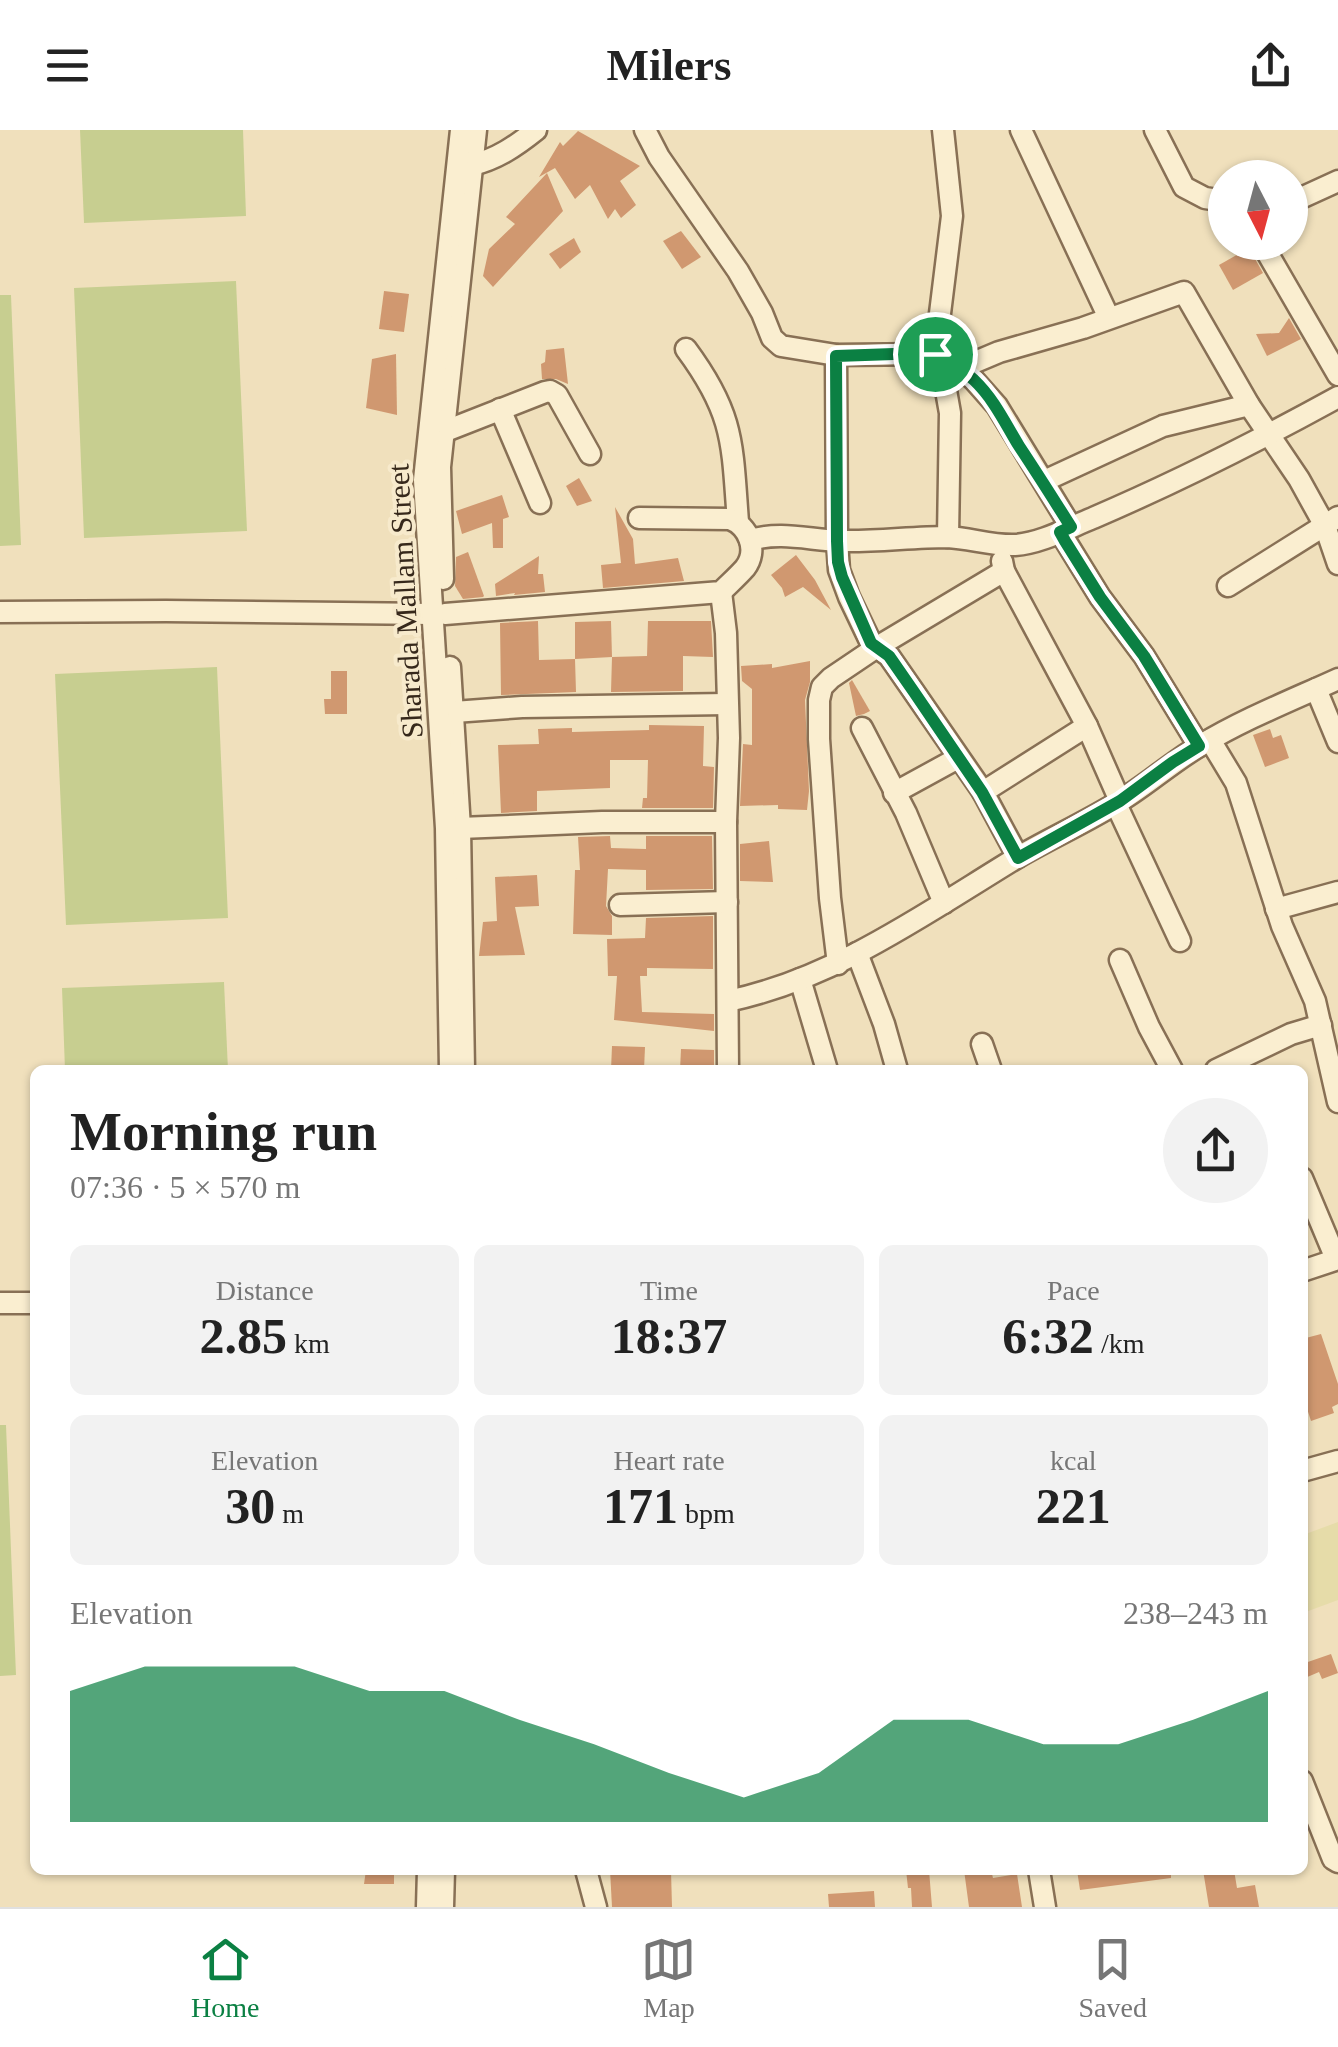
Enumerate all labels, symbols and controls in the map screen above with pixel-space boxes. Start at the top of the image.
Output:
icon: menu [40,38,95,93]
icon: share [1243,38,1298,93]
text: Milers [607,40,731,90]
north arrow [1208,160,1308,260]
map controls [1208,160,1308,260]
pin [893,312,978,397]
icon: arrive [908,327,963,382]
street label: Sharada Mallam Street [381,462,429,739]
button: share [1163,1098,1268,1203]
text: Morning run [70,1101,377,1162]
text: 07:36 · 5 × 570 m [70,1169,300,1205]
text: Distance [216,1275,314,1306]
text: Time [640,1275,698,1306]
text: Pace [1047,1275,1100,1306]
text: 2.85 [200,1308,287,1364]
text: 18:37 [611,1308,727,1364]
text: 6:32 [1002,1308,1094,1364]
text: km [287,1328,330,1359]
text: /km [1094,1328,1144,1359]
text: Elevation [211,1445,318,1476]
text: Heart rate [613,1445,725,1476]
text: kcal [1050,1445,1097,1476]
text: 30 [225,1478,275,1534]
text: 171 [603,1478,678,1534]
text: 221 [1036,1478,1111,1534]
text: m [275,1498,304,1529]
text: bpm [678,1498,735,1529]
text: Elevation [70,1595,193,1631]
text: 238–243 m [1123,1595,1268,1631]
tab: Home [191,1932,259,2024]
tab: Map [641,1932,696,2024]
tab: Saved [1079,1932,1147,2024]

